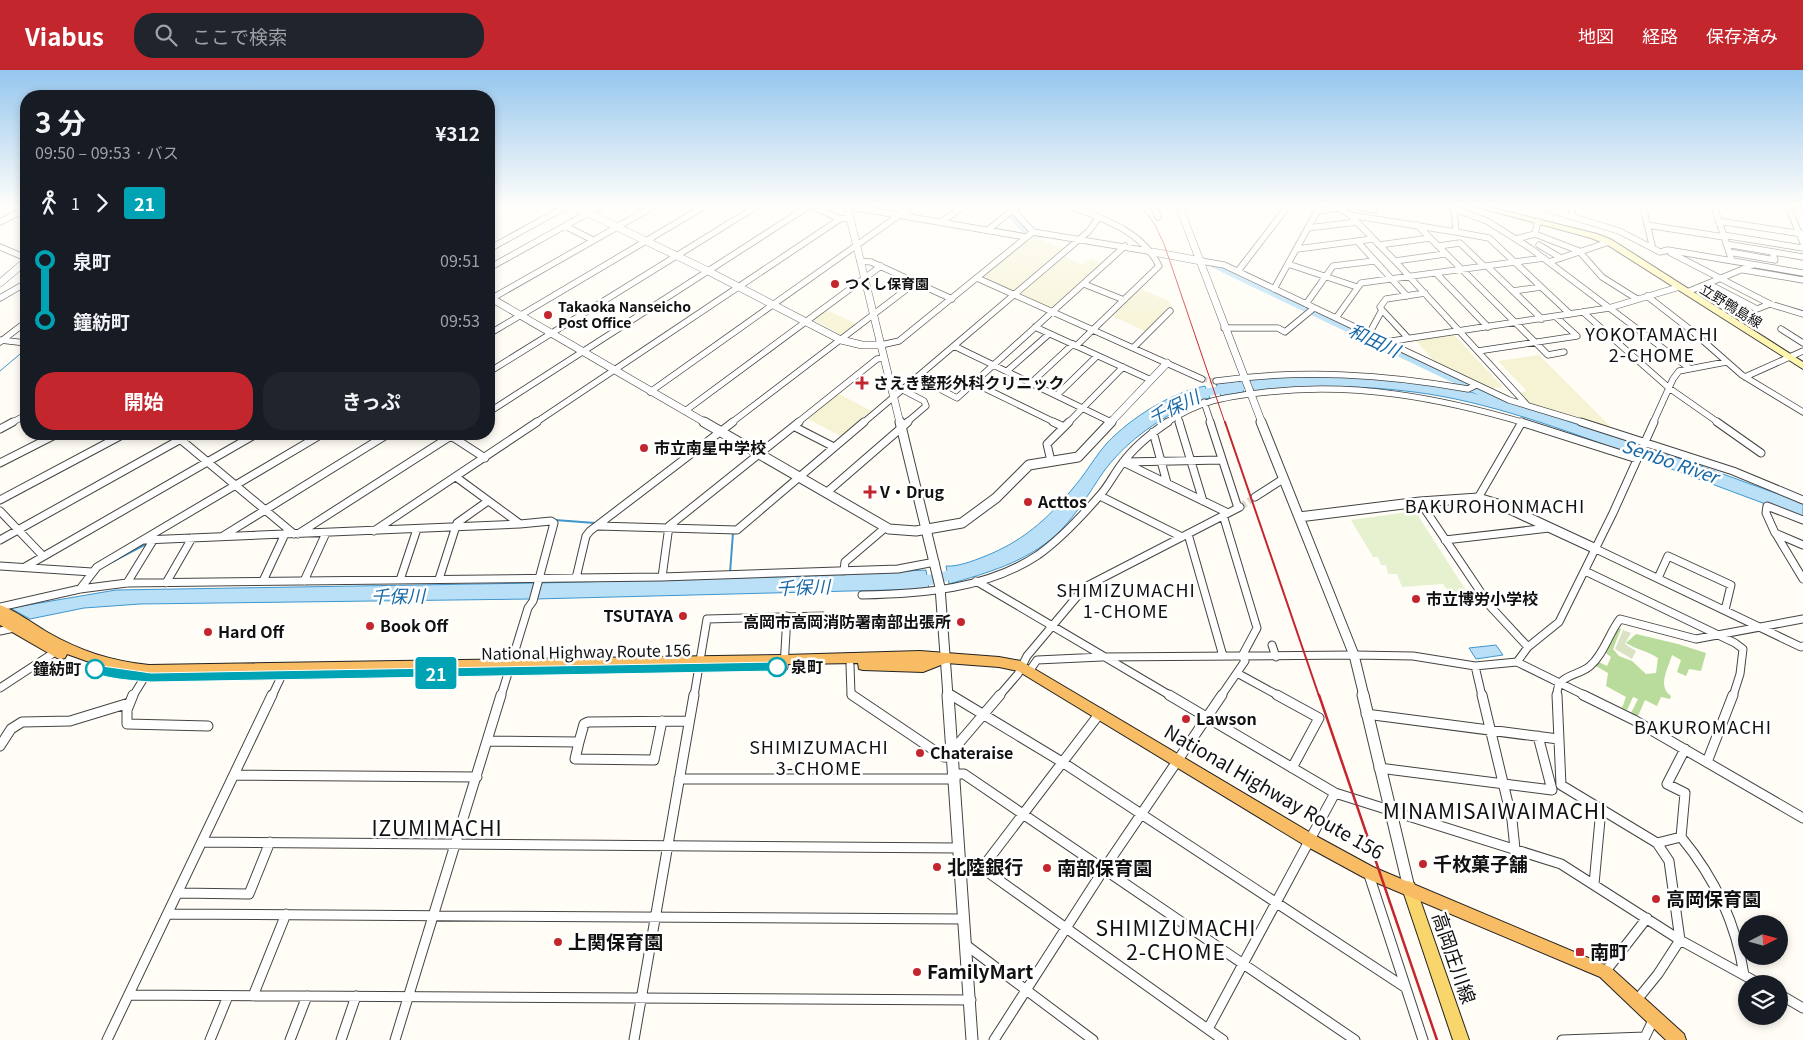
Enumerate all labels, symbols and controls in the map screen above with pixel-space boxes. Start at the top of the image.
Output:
search box [134,13,484,58]
text: Viabus [25,18,104,53]
icon: search [152,21,180,49]
text: ここで検索 [192,22,287,49]
text: 地図 [1578,22,1614,48]
text: 経路 [1642,22,1678,48]
text: 保存済み [1706,22,1778,48]
text: 3 分 [35,101,86,141]
text: ¥312 [435,119,480,146]
text: 09:50 – 09:53 · バス [35,140,179,164]
icon: walk [35,189,63,217]
icon: forward [88,189,116,217]
text: 21 [134,190,155,216]
text: 1 [71,191,80,215]
text: 泉町 [73,247,111,274]
text: 09:51 [440,248,480,272]
place label: つくし保育園 [845,273,929,293]
marker: つくし保育園 [829,278,841,290]
street label: 立野鴨島線 [1697,278,1767,332]
place label: Takaoka Nanseicho Post Office [558,296,691,332]
text: 鐘紡町 [73,307,130,334]
text: 09:53 [440,308,480,332]
marker: Takaoka Nanseicho Post Office [542,309,554,321]
water label: 和田川 [1345,316,1407,363]
district label: YOKOTAMACHI 2-CHOME [1584,320,1719,367]
place label: さえき整形外科クリニック [873,370,1065,394]
button: 開始 [35,372,253,430]
button: きっぷ [263,372,480,430]
marker: さえき整形外科クリニック [855,376,869,390]
water label: 千保川 [1143,382,1205,430]
water label: Senbo River [1619,431,1725,490]
place label: 市立南星中学校 [654,435,766,459]
marker: 市立南星中学校 [638,442,650,454]
place label: V・Drug [879,479,945,503]
marker: V・Drug [864,486,876,498]
place label: Acttos [1037,489,1087,513]
district label: BAKUROHONMACHI [1405,492,1585,518]
marker: Acttos [1022,496,1034,508]
water label: 千保川 [775,572,832,600]
district label: SHIMIZUMACHI 1-CHOME [1056,576,1196,623]
water label: 千保川 [371,581,427,608]
place label: 市立博労小学校 [1426,586,1538,610]
marker: 市立博労小学校 [1410,593,1422,605]
place label: TSUTAYA [604,603,674,627]
place label: 高岡市高岡消防署南部出張所 [743,609,951,633]
marker: TSUTAYA [677,610,689,622]
place label: Book Off [380,613,450,637]
marker: 高岡市高岡消防署南部出張所 [955,616,967,628]
place label: Hard Off [218,619,286,643]
marker: Book Off [364,620,376,632]
marker: Hard Off [202,626,214,638]
street label: National Highway Route 156 [481,637,691,665]
place label: 泉町 [791,654,823,678]
place label: 鐘紡町 [33,656,81,680]
line badge: 21 [414,657,458,689]
marker: 泉町 [767,657,787,677]
marker: 鐘紡町 [85,659,105,679]
text: 21 [425,660,447,686]
place label: Lawson [1196,706,1257,730]
marker: Lawson [1180,713,1192,725]
district label: BAKUROMACHI [1634,713,1772,739]
street label: National Highway Route 156 [1160,717,1389,865]
district label: SHIMIZUMACHI 3-CHOME [749,733,889,780]
place label: Chateraise [930,740,1013,764]
marker: Chateraise [914,747,926,759]
district label: MINAMISAIWAIMACHI [1383,795,1607,825]
district label: IZUMIMACHI [371,812,503,842]
place label: 千枚菓子舗 [1433,849,1528,876]
place label: 北陸銀行 [947,852,1023,879]
place label: 南部保育園 [1057,853,1152,880]
marker: 千枚菓子舗 [1417,858,1429,870]
marker: 北陸銀行 [931,861,943,873]
marker: 南部保育園 [1041,862,1053,874]
place label: 高岡保育園 [1666,884,1761,911]
marker: 高岡保育園 [1650,893,1662,905]
street label: 高岡庄川線 [1427,908,1484,1007]
district label: SHIMIZUMACHI 2-CHOME [1095,912,1257,966]
north arrow [1738,915,1788,965]
map controls [1738,915,1788,1025]
place label: 上関保育園 [568,927,663,954]
marker: 上関保育園 [552,936,564,948]
place label: 南町 [1590,937,1628,964]
marker: 南町 [1574,946,1586,958]
place label: FamilyMart [927,957,1033,984]
marker: FamilyMart [911,966,923,978]
button: layers [1738,975,1788,1025]

